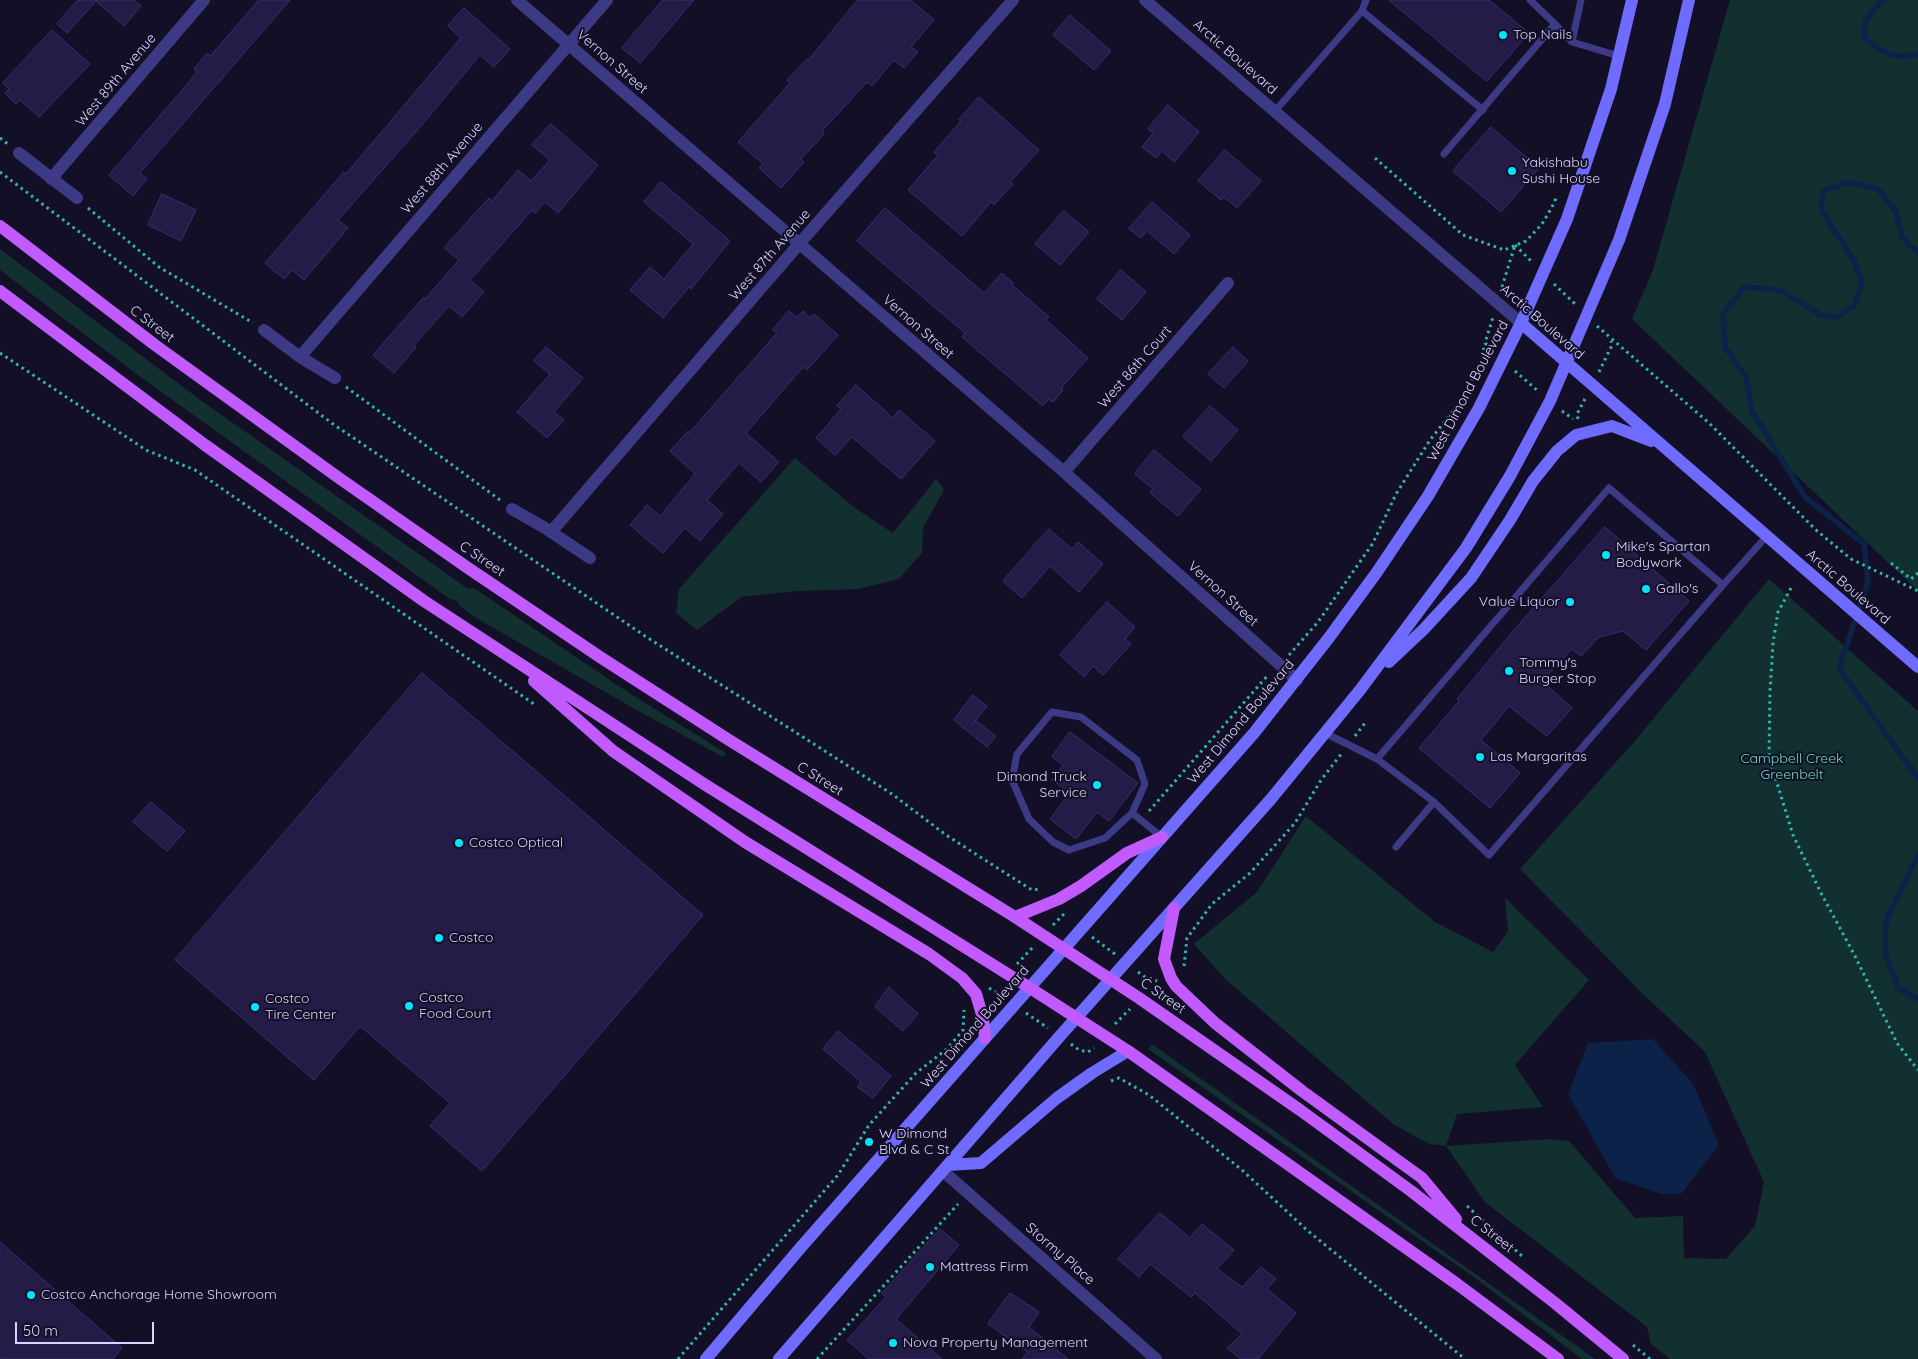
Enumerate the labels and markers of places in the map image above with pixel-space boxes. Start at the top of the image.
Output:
place label: Top Nails [1513,27,1572,43]
marker: Top Nails [1497,29,1509,41]
place label: Yakishabu Sushi House [1522,155,1600,188]
marker: Yakishabu Sushi House [1506,165,1518,177]
place label: Mike's Spartan Bodywork [1616,539,1710,572]
marker: Mike's Spartan Bodywork [1600,549,1612,561]
place label: Gallo's [1656,581,1698,597]
marker: Gallo's [1640,583,1652,595]
place label: Value Liquor [1479,594,1560,610]
marker: Value Liquor [1564,596,1576,608]
place label: Tommy's Burger Stop [1519,655,1596,688]
marker: Tommy's Burger Stop [1503,665,1515,677]
place label: Las Margaritas [1490,749,1587,765]
marker: Las Margaritas [1474,751,1486,763]
place label: Dimond Truck Service [997,769,1087,802]
marker: Dimond Truck Service [1091,779,1103,791]
place label: Costco Optical [469,835,563,851]
marker: Costco Optical [453,837,465,849]
place label: Costco [449,930,494,946]
marker: Costco [433,932,445,944]
place label: Costco Food Court [419,990,492,1022]
place label: Costco Tire Center [265,991,336,1024]
marker: Costco Food Court [403,1000,415,1012]
marker: Costco Tire Center [249,1001,261,1013]
place label: W Dimond Blvd & C St [879,1126,949,1158]
marker: W Dimond Blvd & C St [863,1136,875,1148]
place label: Mattress Firm [940,1259,1029,1275]
marker: Mattress Firm [924,1261,936,1273]
place label: Costco Anchorage Home Showroom [41,1287,277,1303]
marker: Costco Anchorage Home Showroom [25,1289,37,1301]
place label: Nova Property Management [903,1335,1088,1351]
marker: Nova Property Management [887,1337,899,1349]

